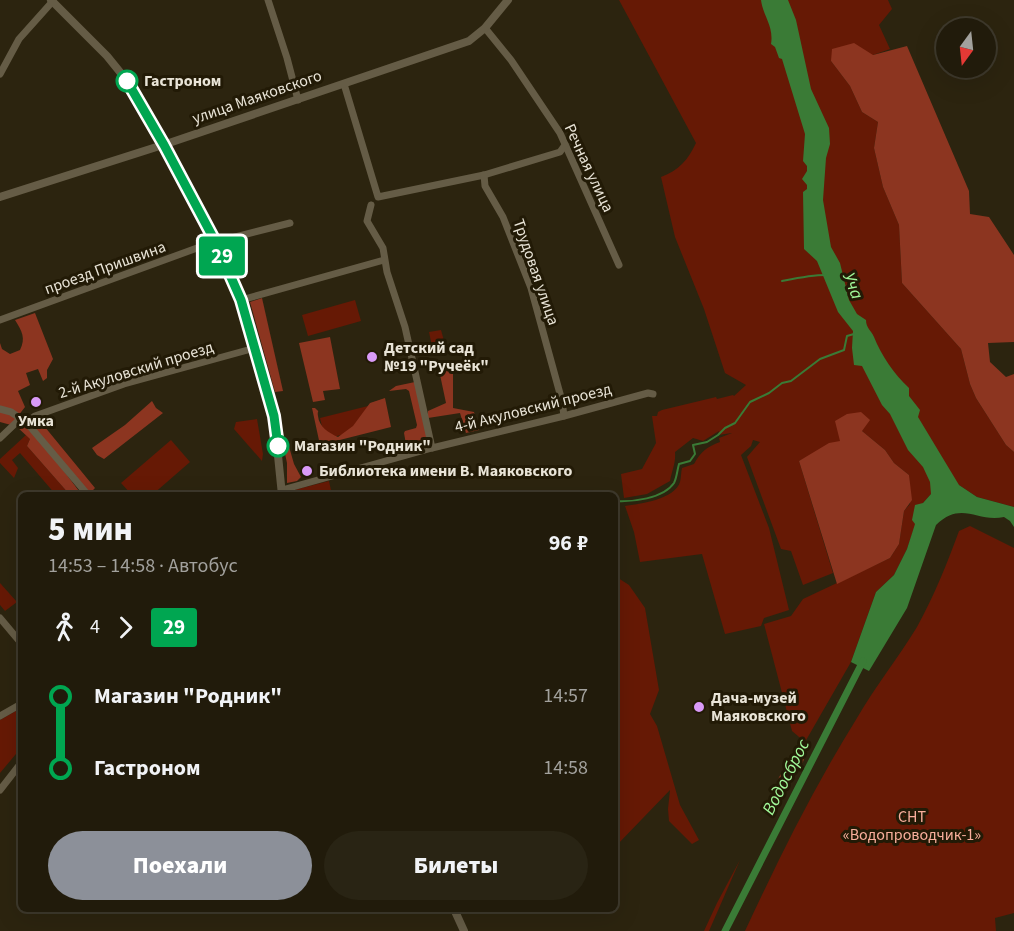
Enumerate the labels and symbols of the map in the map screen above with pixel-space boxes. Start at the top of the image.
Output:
north arrow [936,18,996,78]
street label: улица Маяковского [189,65,325,129]
marker: Гастроном [116,70,138,92]
place label: Гастроном [144,70,221,92]
street label: Речная улица [559,120,619,216]
street label: Трудовая улица [508,216,564,328]
street label: проезд Пришвина [41,236,169,300]
line badge: 29 [195,236,249,276]
water label: Уча [836,269,870,303]
street label: 2-й Акуловский проезд [56,336,217,404]
place label: Детский сад №19 "Ручеёк" [384,337,489,377]
marker: Детский сад №19 "Ручеёк" [365,350,379,364]
street label: 4-й Акуловский проезд [452,378,614,438]
marker: Умка [29,395,43,409]
place label: Умка [18,410,54,432]
marker: Магазин "Родник" [267,435,289,457]
place label: Магазин "Родник" [294,435,431,457]
place label: Библиотека имени В. Маяковского [319,460,573,482]
marker: Библиотека имени В. Маяковского [300,464,314,478]
place label: Дача-музей Маяковского [711,687,806,727]
marker: Дача-музей Маяковского [692,700,706,714]
water label: Водосброс [756,735,816,819]
park label: СНТ «Водопроводчик-1» [843,806,981,846]

